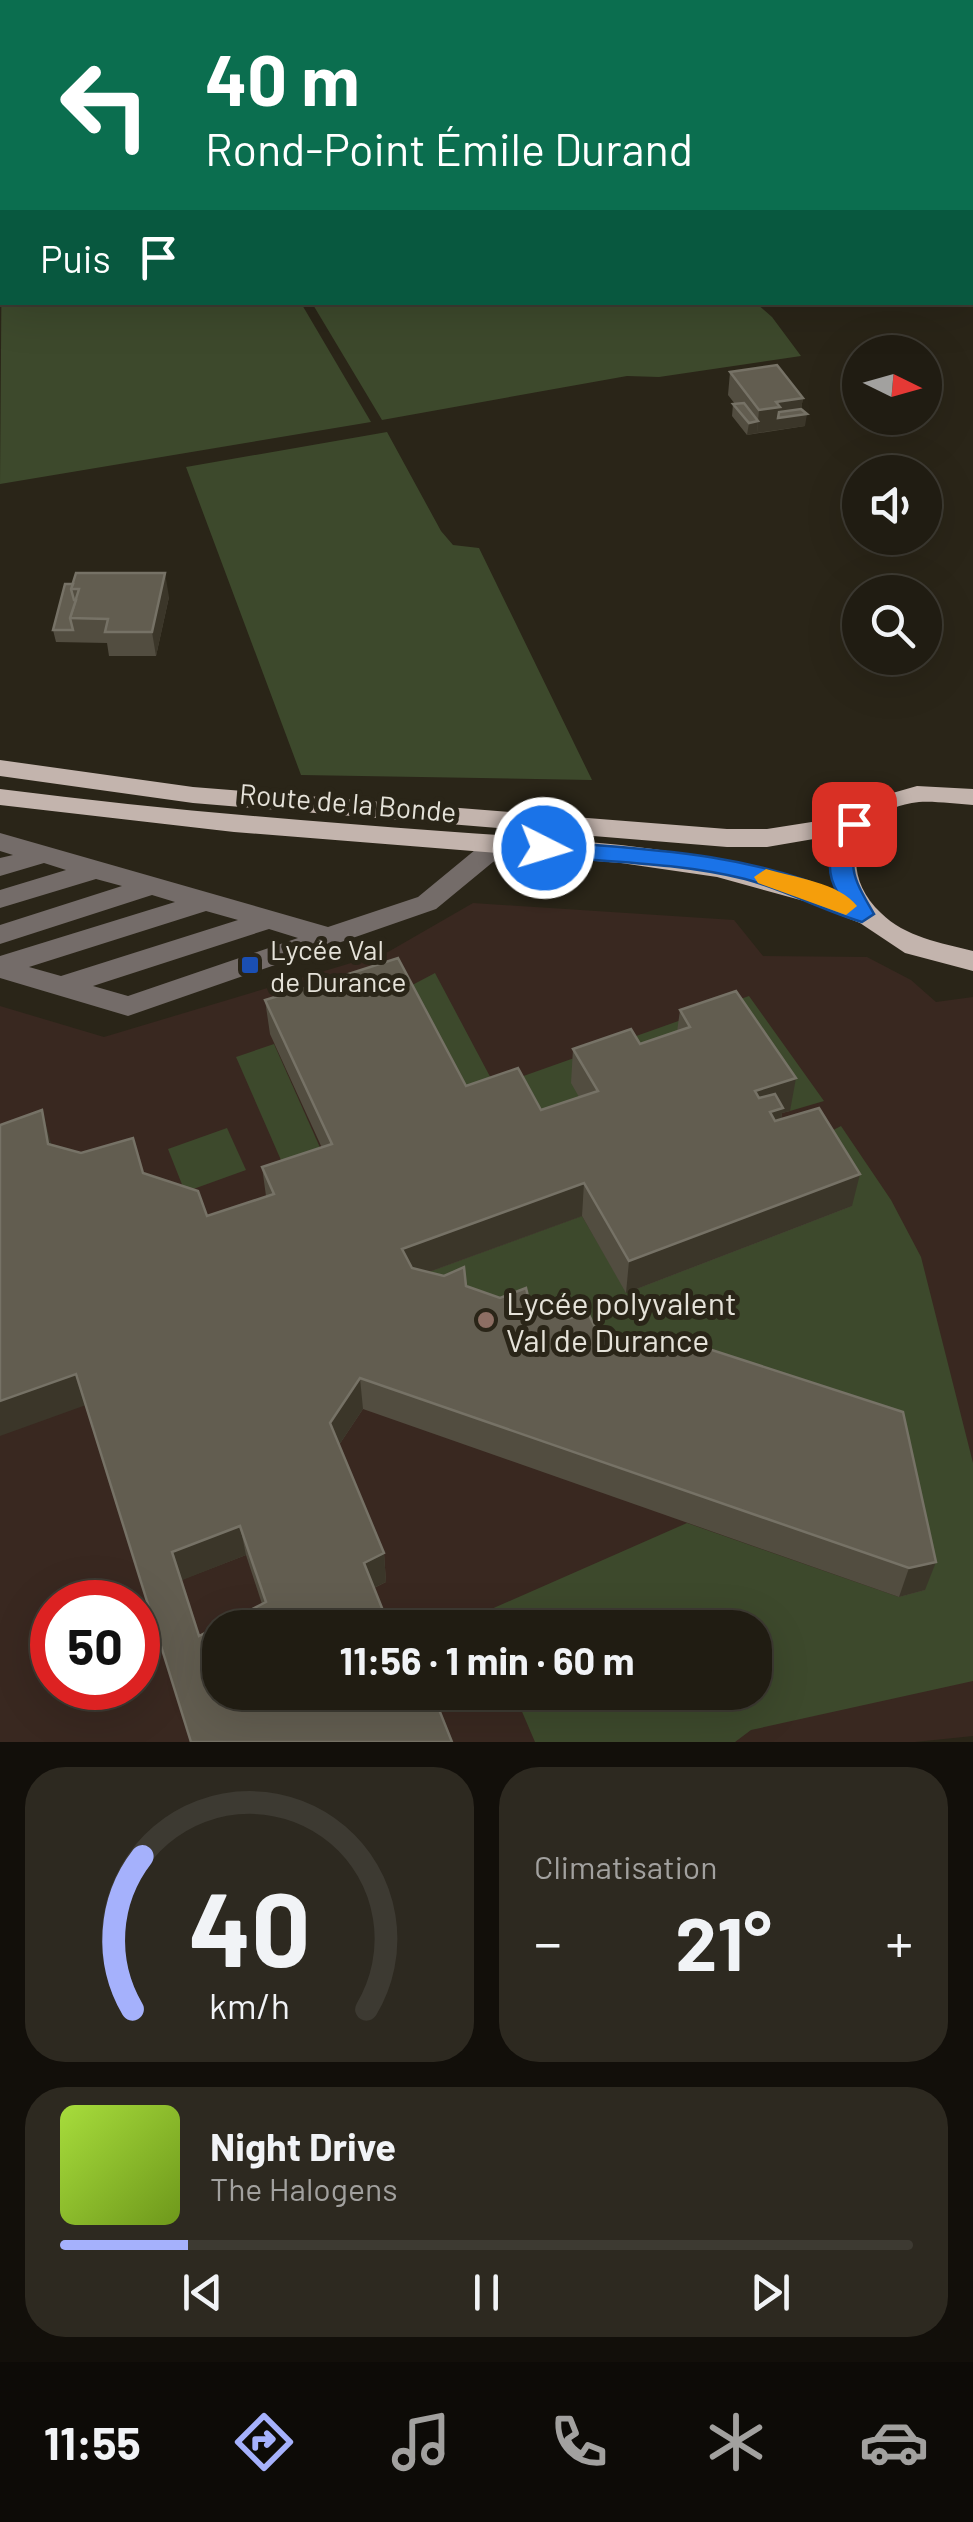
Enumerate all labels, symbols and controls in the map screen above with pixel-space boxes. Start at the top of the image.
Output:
text: 40 m [205,36,360,120]
icon: left [40,40,170,170]
text: Rond-Point Émile Durand [205,121,693,175]
icon: arrive [131,230,186,285]
text: Puis [40,235,111,281]
north arrow [842,335,942,435]
map controls [842,335,942,675]
button: sound [842,455,942,555]
button: search [842,575,942,675]
street label: Route de la Bonde [238,776,458,828]
pin [812,782,897,867]
position arrow [492,796,596,900]
icon: arrive [827,797,882,852]
place label: Lycée Val de Durance [270,932,406,998]
marker: Lycée Val de Durance [239,954,261,976]
place label: Lycée polyvalent Val de Durance [506,1283,737,1358]
marker: Lycée polyvalent Val de Durance [475,1309,497,1331]
speed limit sign: 50 [30,1580,160,1710]
text: 11:56 · 1 min · 60 m [340,1637,634,1683]
text: Climatisation [534,1847,718,1885]
text: 40 [188,1863,311,1988]
text: 21° [675,1896,772,1986]
text: − [534,1908,562,1974]
text: + [885,1908,913,1974]
text: km/h [209,1983,290,2026]
text: Night Drive [210,2123,396,2169]
text: The Halogens [210,2169,398,2207]
icon: previous [175,2265,230,2320]
icon: pause [459,2265,514,2320]
icon: next [743,2265,798,2320]
icon: directions [229,2407,299,2477]
icon: music [386,2407,456,2477]
icon: phone [544,2407,614,2477]
icon: climate [701,2407,771,2477]
icon: car [859,2407,929,2477]
text: 11:55 [44,2415,141,2469]

